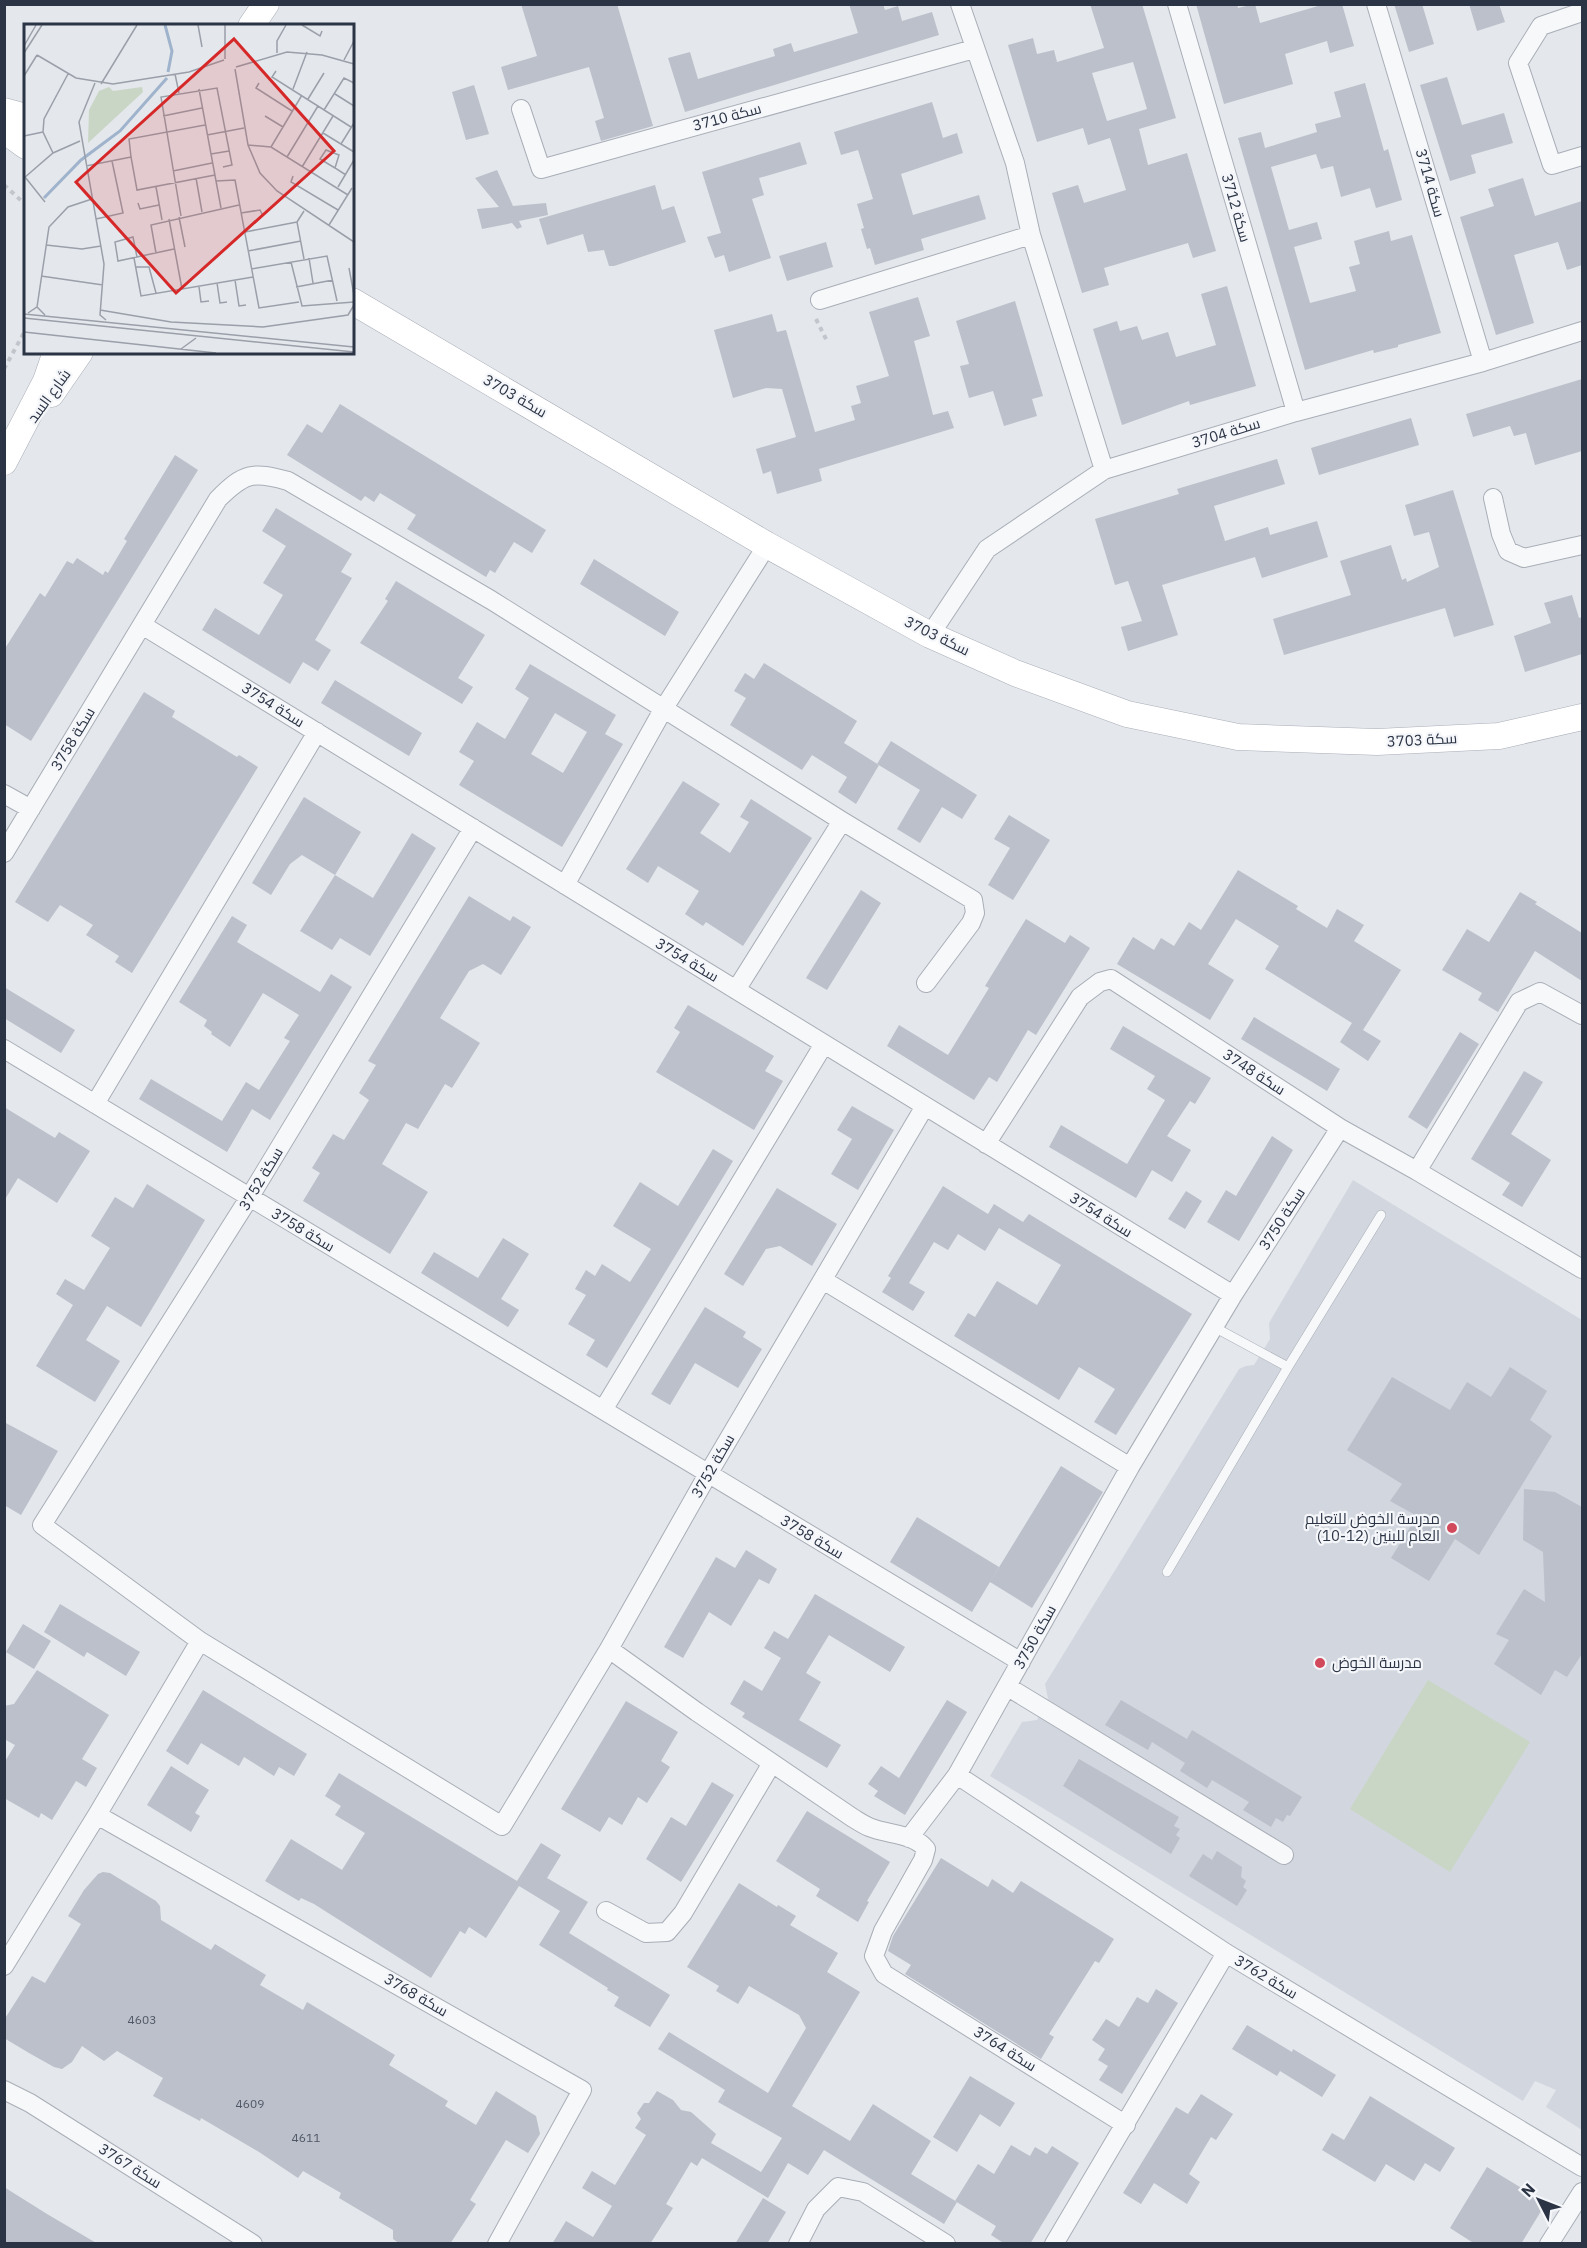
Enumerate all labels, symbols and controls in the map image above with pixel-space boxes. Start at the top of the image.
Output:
inset map [24,24,354,354]
street label: سكة 3710 [690,98,763,135]
street label: سكة 3714 [1412,146,1449,219]
street label: سكة 3712 [1218,171,1255,244]
street label: شارع السد [23,365,76,427]
street label: سكة 3703 [480,370,551,421]
street label: سكة 3704 [1189,413,1262,452]
street label: سكة 3703 [901,612,973,660]
street label: سكة 3754 [238,678,308,731]
street label: سكة 3758 [46,704,99,774]
street label: سكة 3703 [1386,728,1458,751]
street label: سكة 3754 [652,933,722,986]
street label: سكة 3748 [1220,1044,1289,1099]
street label: سكة 3752 [234,1144,287,1214]
street label: سكة 3750 [1254,1184,1309,1253]
street label: سكة 3754 [1066,1188,1136,1241]
street label: سكة 3758 [268,1203,338,1256]
street label: سكة 3752 [687,1430,738,1501]
place label: مدرسة الخوض للتعليم العام للبنين (12-10) [1305,1509,1440,1546]
street label: سكة 3758 [777,1510,847,1563]
marker: مدرسة الخوض للتعليم العام للبنين (12-10) [1445,1521,1459,1535]
street label: سكة 3750 [1009,1601,1060,1672]
place label: مدرسة الخوض [1332,1653,1422,1673]
marker: مدرسة الخوض [1313,1656,1327,1670]
street label: سكة 3762 [1231,1950,1301,2003]
street label: سكة 3768 [381,1969,452,2020]
house number: 4603 [128,2012,156,2027]
street label: سكة 3764 [970,2022,1040,2075]
house number: 4609 [236,2096,264,2111]
house number: 4611 [292,2130,320,2145]
street label: سكة 3767 [95,2139,165,2192]
north arrow [1509,2170,1569,2230]
text: N [1517,2179,1539,2201]

